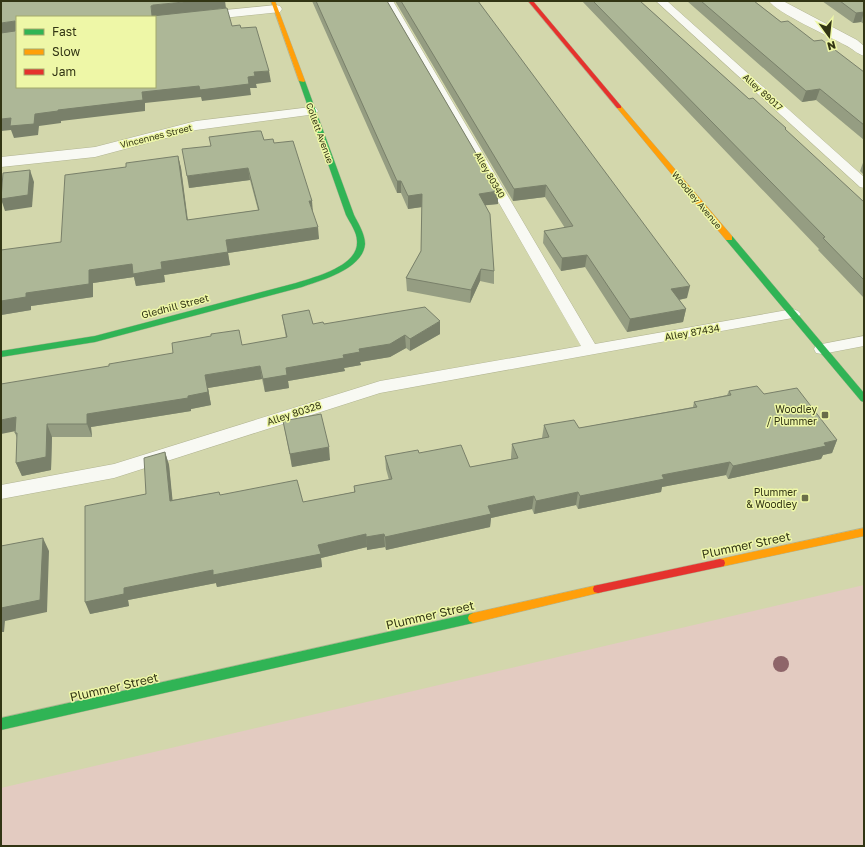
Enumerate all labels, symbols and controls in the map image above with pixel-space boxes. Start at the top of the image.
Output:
legend [16,16,156,88]
north arrow [809,16,849,56]
text: Fast [52,24,77,39]
text: N [826,39,837,54]
text: Slow [52,44,80,59]
text: Jam [52,64,76,79]
street label: Alley 89017 [741,71,785,113]
street label: Collett Avenue [304,101,336,165]
street label: Vincennes Street [119,122,194,150]
street label: Alley 80340 [472,150,508,200]
street label: Woodley Avenue [670,169,724,231]
street label: Gledhill Street [140,291,210,321]
street label: Alley 87434 [663,321,721,343]
street label: Alley 80328 [265,399,323,427]
place label: Woodley / Plummer [767,403,817,427]
marker: Woodley / Plummer [820,410,830,420]
place label: Plummer & Woodley [746,486,797,510]
marker: Plummer & Woodley [800,493,810,503]
street label: Plummer Street [700,528,792,562]
street label: Plummer Street [384,597,476,632]
street label: Plummer Street [68,669,160,704]

